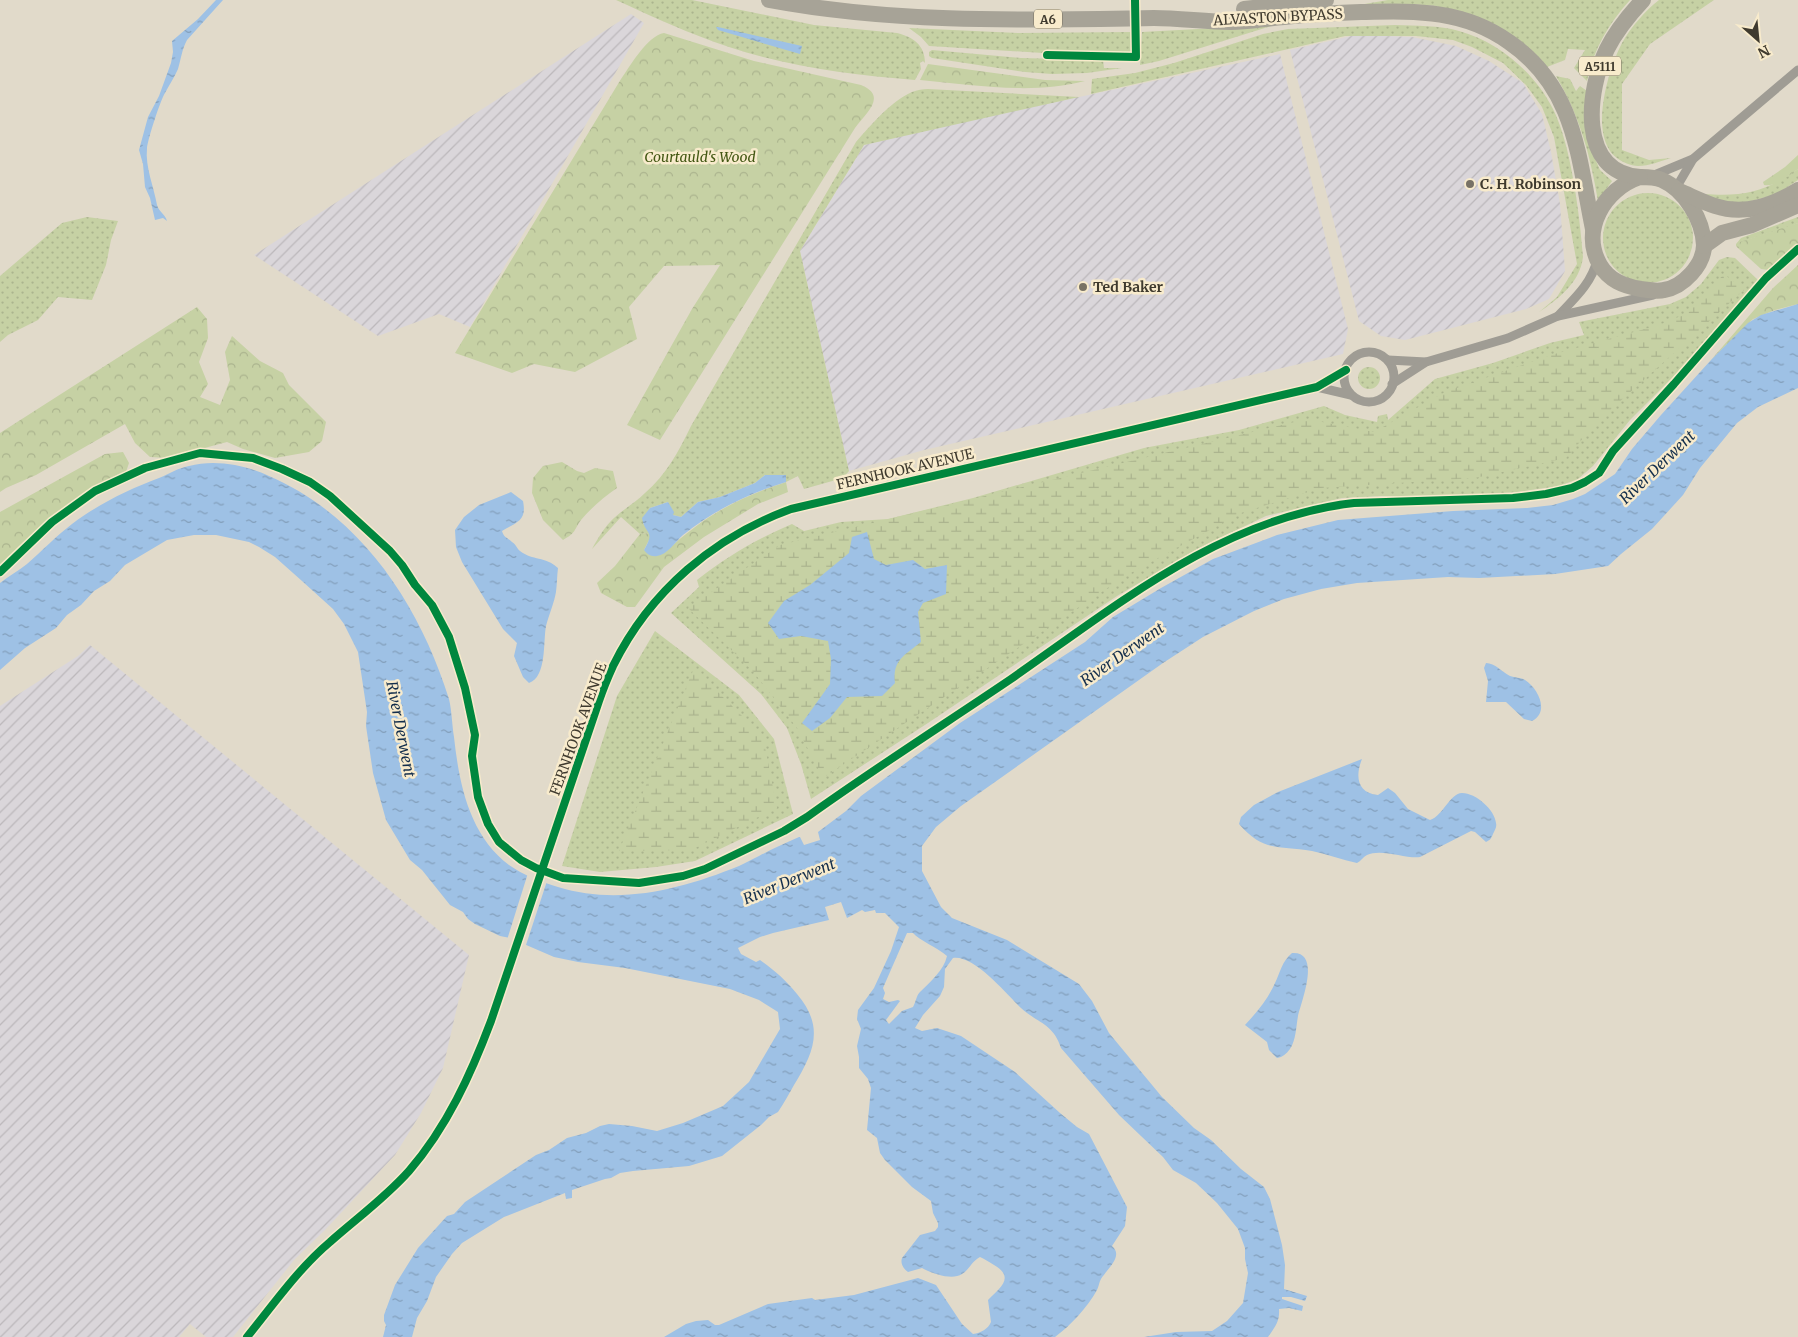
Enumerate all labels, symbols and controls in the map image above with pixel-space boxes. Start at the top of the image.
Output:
street label: ALVASTON BYPASS [1212,5,1343,29]
road number: A6 [1034,10,1062,28]
north arrow [1733,15,1783,65]
text: N [1755,41,1773,62]
road number: A5111 [1579,56,1621,76]
park label: Courtauld's Wood [644,148,756,166]
place label: C. H. Robinson [1480,175,1582,193]
marker: C. H. Robinson [1464,178,1476,190]
place label: Ted Baker [1093,278,1163,296]
marker: Ted Baker [1077,281,1089,293]
water label: River Derwent [1615,426,1699,508]
street label: FERNHOOK AVENUE [835,444,975,494]
water label: River Derwent [1077,618,1168,690]
street label: FERNHOOK AVENUE [546,660,610,798]
water label: River Derwent [382,679,420,780]
water label: River Derwent [740,854,839,908]

